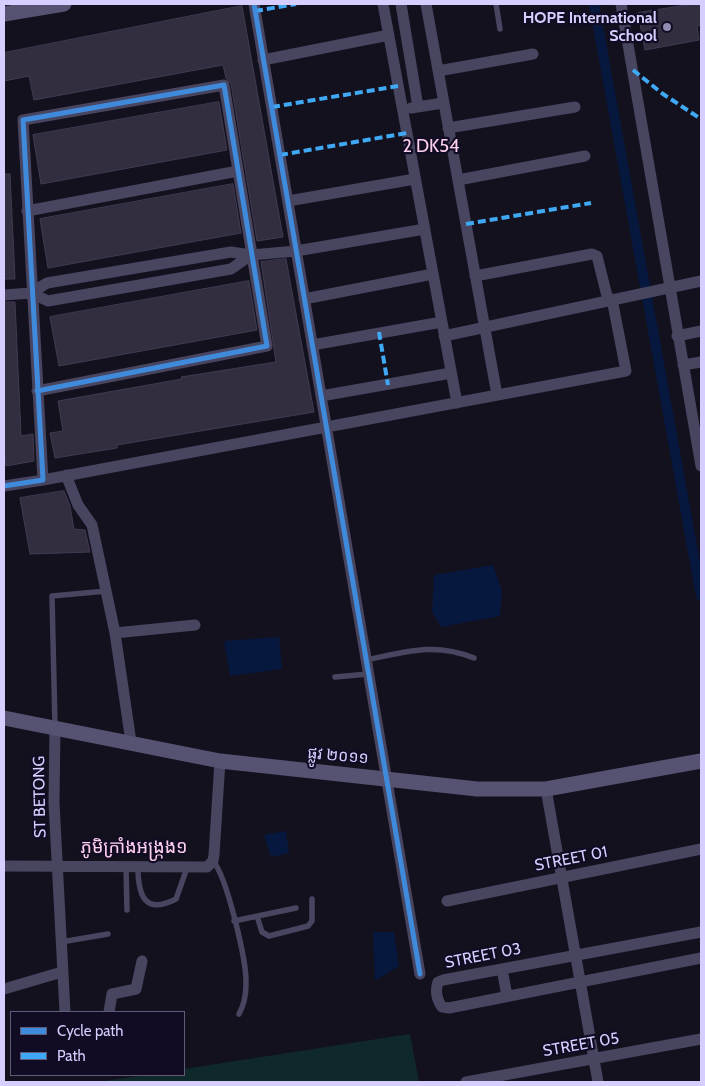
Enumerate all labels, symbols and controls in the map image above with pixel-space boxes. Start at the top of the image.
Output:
place label: HOPE International School [523,8,657,46]
marker: HOPE International School [661,21,673,33]
district label: 2 DK54 [399,136,463,158]
street label: ផ្លូវ ២០១១ [307,744,369,768]
street label: ST BETONG [30,756,50,838]
district label: ភូមិក្រាំងអង្រ្កង១ [81,837,187,859]
street label: STREET 01 [533,843,609,875]
street label: STREET 03 [443,939,523,973]
legend [10,1011,185,1076]
text: Cycle path [57,1022,123,1040]
street label: STREET 05 [541,1029,621,1061]
text: Path [57,1047,86,1065]

